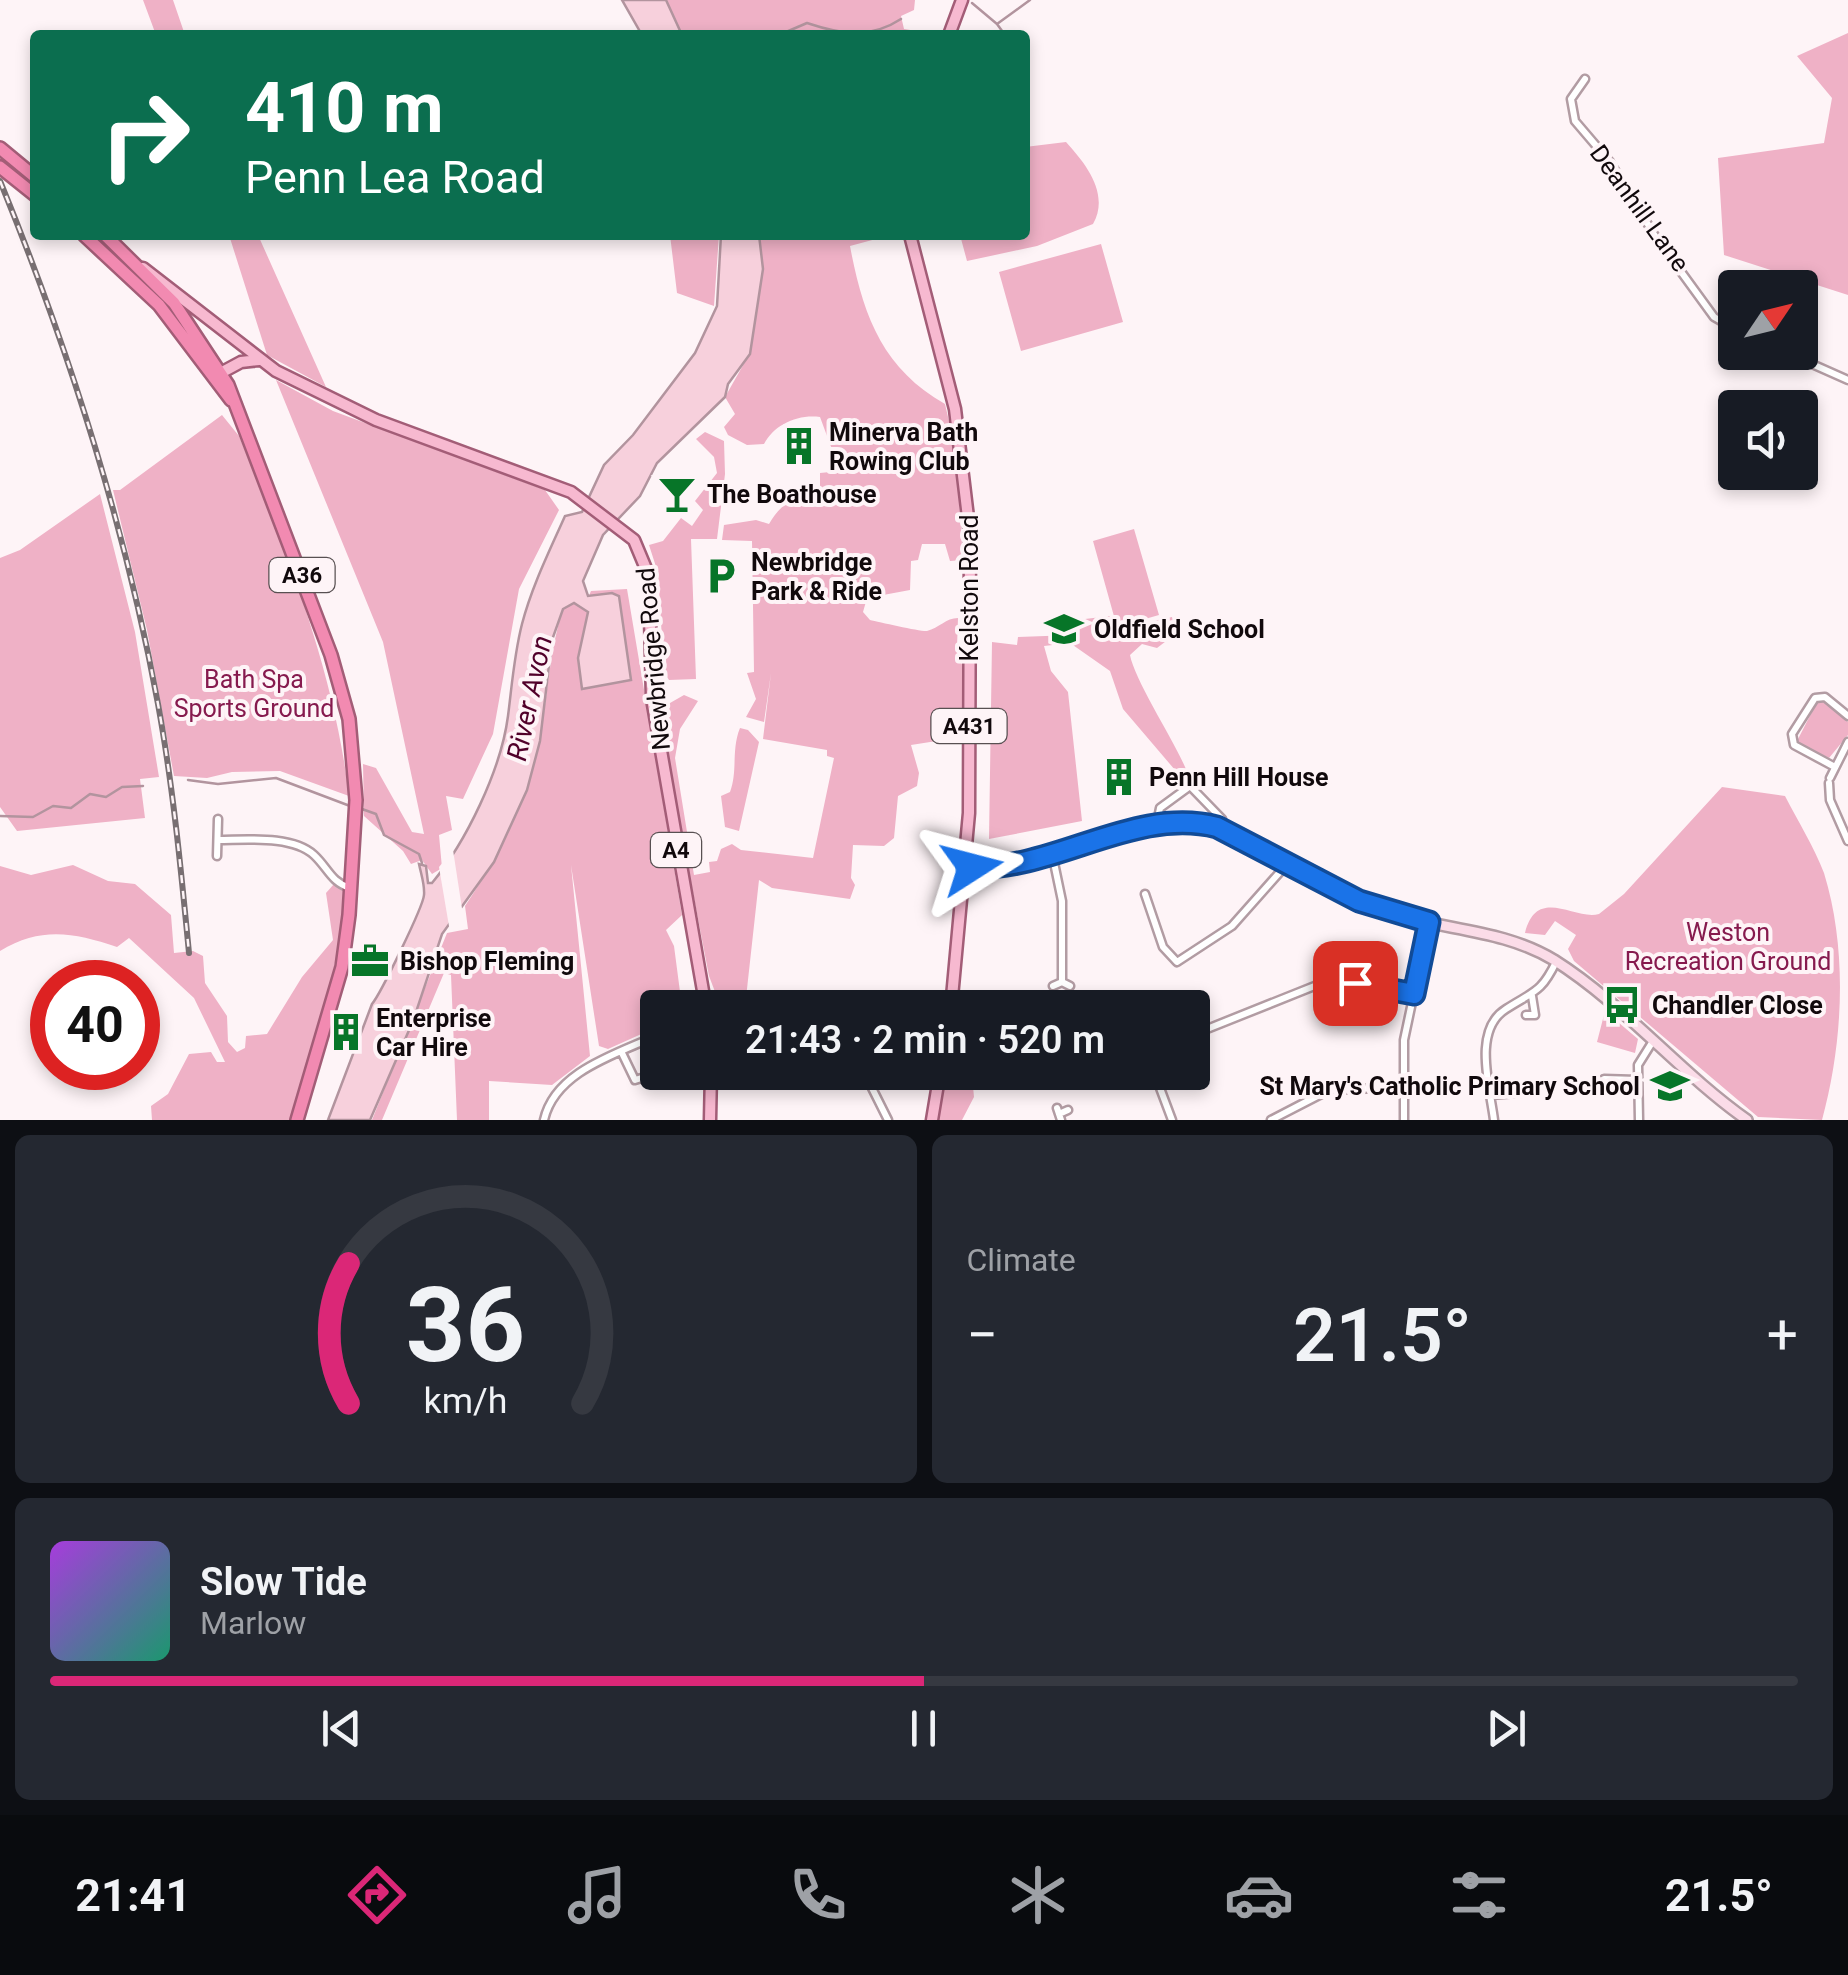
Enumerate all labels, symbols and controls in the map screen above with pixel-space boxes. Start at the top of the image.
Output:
text: 410 m [245,67,444,149]
icon: right [80,70,210,200]
street label: Deanhill Lane [1584,139,1695,277]
text: Penn Lea Road [245,151,545,204]
north arrow [1718,270,1818,370]
map controls [1718,270,1818,490]
button: sound [1718,390,1818,490]
place label: Minerva Bath Rowing Club [829,418,978,476]
building icon: Minerva Bath Rowing Club [778,425,820,467]
bar icon: The Boathouse [656,473,698,515]
place label: The Boathouse [707,480,877,509]
street label: Kelston Road [955,514,984,662]
place label: Newbridge Park & Ride [751,548,882,606]
parking icon: Newbridge Park & Ride [700,555,742,597]
road number: A36 [270,558,334,592]
street label: Newbridge Road [631,566,676,752]
school or university icon: Oldfield School [1043,608,1085,650]
place label: Oldfield School [1094,615,1265,644]
water label: River Avon [500,632,559,764]
park label: Bath Spa Sports Ground [174,665,334,723]
road number: A431 [932,709,1006,743]
building icon: Penn Hill House [1098,756,1140,798]
place label: Penn Hill House [1149,763,1329,792]
position arrow [920,815,1024,919]
road number: A4 [651,833,701,867]
park label: Weston Recreation Ground [1625,918,1831,976]
office icon: Bishop Fleming [349,940,391,982]
pin [1313,941,1398,1026]
place label: Bishop Fleming [400,947,574,976]
icon: arrive [1328,956,1383,1011]
speed limit sign: 40 [30,960,160,1090]
bus stop icon: Chandler Close [1601,984,1643,1026]
place label: Chandler Close [1652,991,1823,1020]
place label: Enterprise Car Hire [376,1004,491,1062]
building icon: Enterprise Car Hire [325,1011,367,1053]
text: 21:43 · 2 min · 520 m [745,1018,1105,1062]
school or university icon: St Mary's Catholic Primary School [1649,1065,1691,1107]
place label: St Mary's Catholic Primary School [1259,1072,1640,1101]
text: Climate [967,1241,1076,1279]
text: 36 [406,1265,525,1386]
text: 21.5° [1293,1291,1472,1379]
text: − [967,1303,998,1367]
text: + [1767,1303,1798,1367]
text: km/h [424,1380,508,1422]
text: Slow Tide [200,1560,367,1604]
text: Marlow [200,1604,306,1642]
icon: previous [314,1701,369,1756]
icon: pause [896,1701,951,1756]
icon: next [1479,1701,1534,1756]
icon: directions [342,1860,412,1930]
icon: music [562,1860,632,1930]
icon: phone [783,1860,853,1930]
icon: climate [1003,1860,1073,1930]
icon: car [1224,1860,1294,1930]
icon: filters [1444,1860,1514,1930]
text: 21:41 [75,1869,191,1922]
text: 21.5° [1665,1869,1773,1922]

